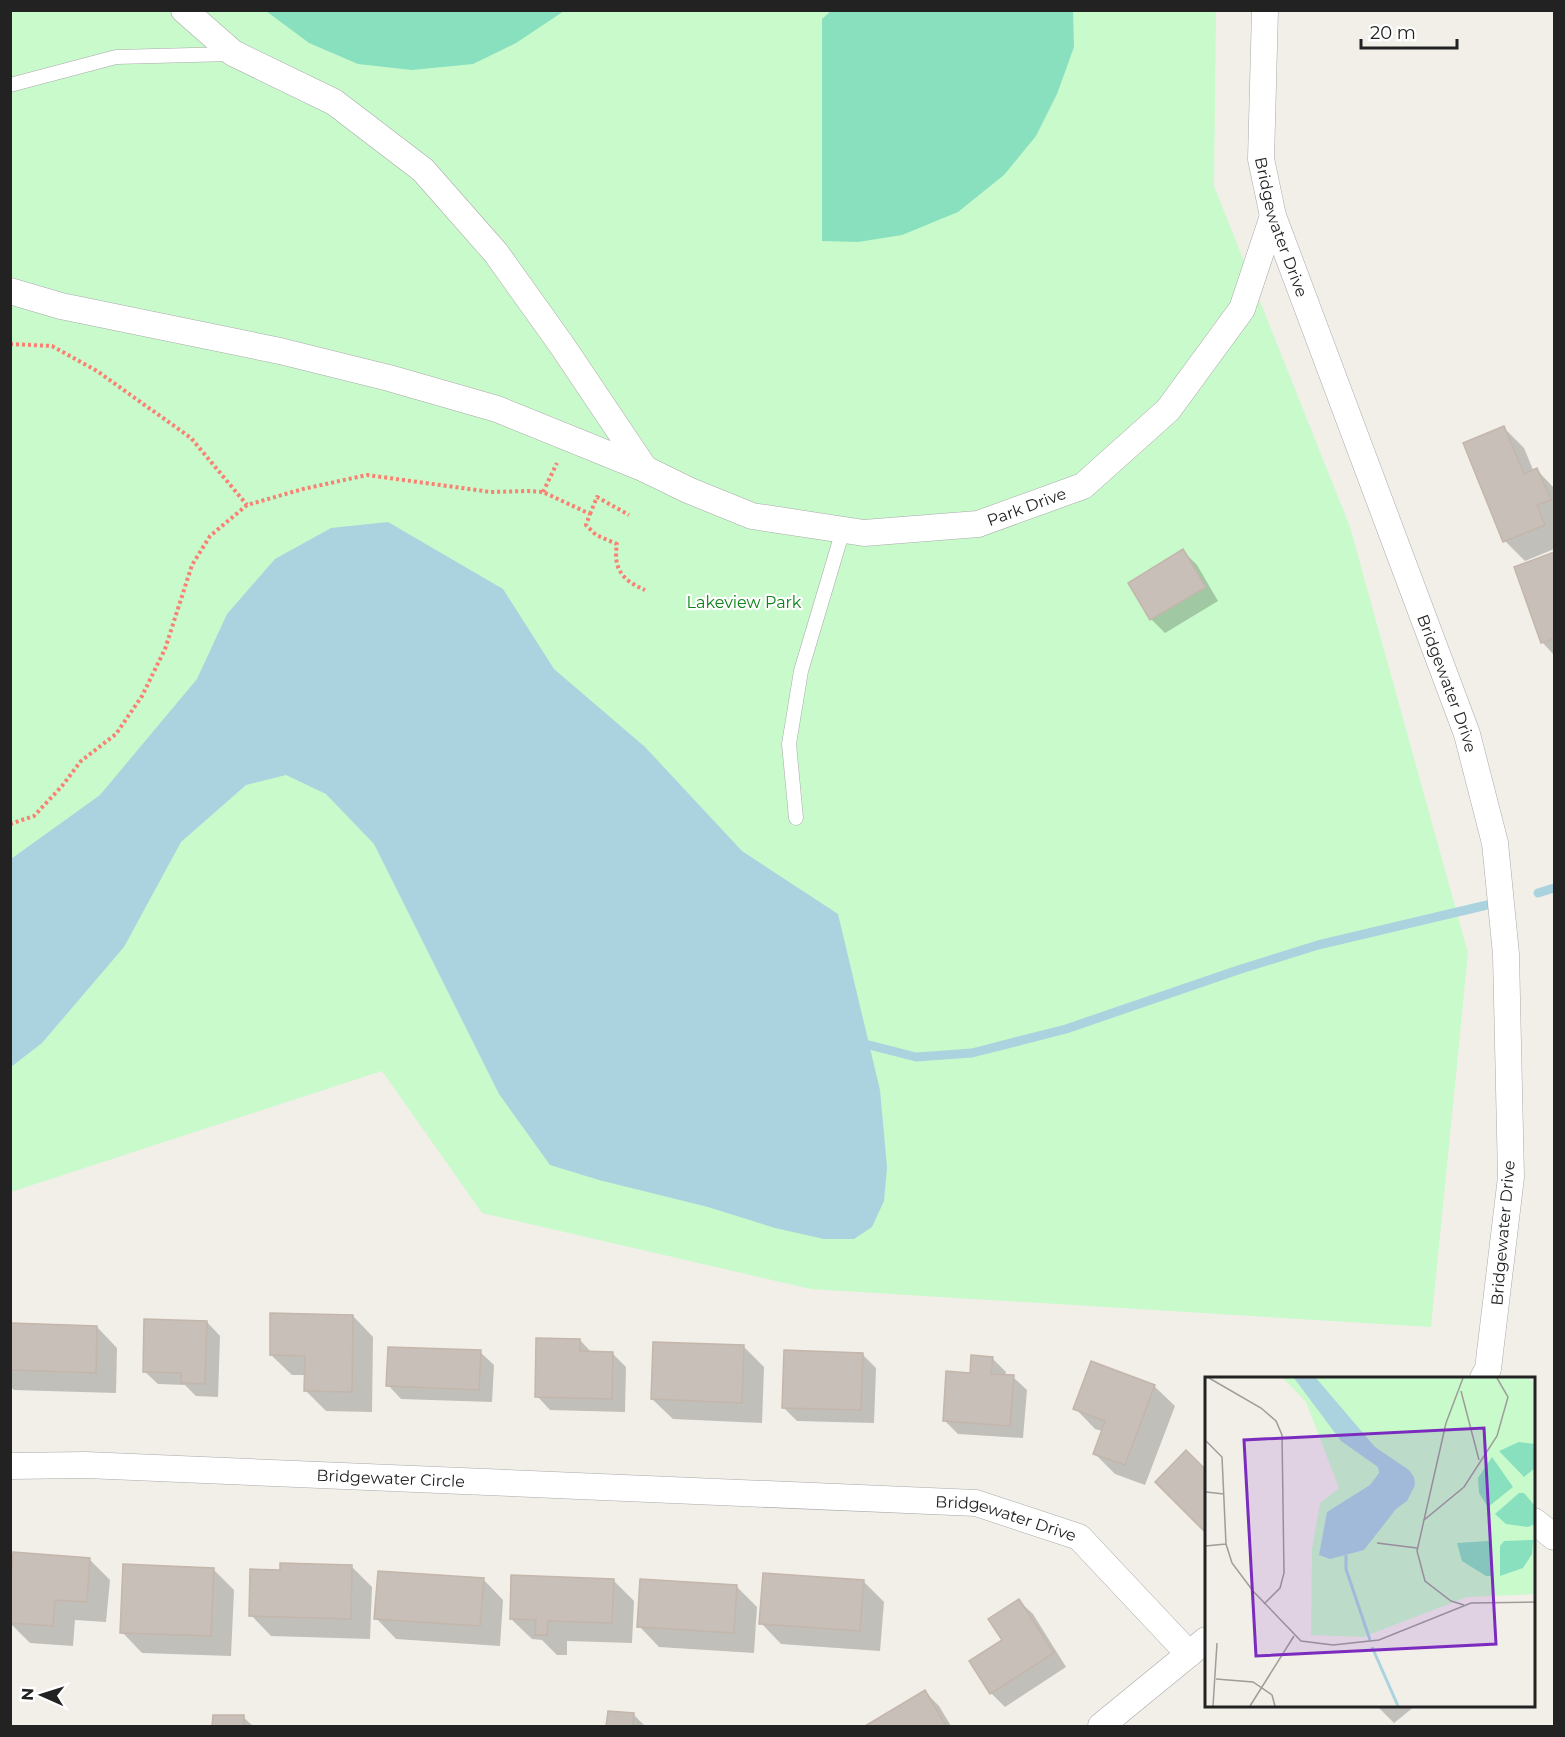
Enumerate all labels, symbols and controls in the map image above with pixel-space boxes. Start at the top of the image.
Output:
scale bar [1361,12,1457,50]
text: 20 m [1370,22,1416,44]
street label: Bridgewater Drive [1251,155,1312,299]
street label: Park Drive [984,483,1068,530]
park label: Lakeview Park [687,593,802,612]
street label: Bridgewater Drive [1413,611,1481,754]
street label: Bridgewater Drive [1487,1160,1519,1306]
inset map [1205,1377,1535,1707]
street label: Bridgewater Circle [316,1465,465,1491]
street label: Bridgewater Drive [935,1492,1079,1545]
north arrow [12,1665,72,1725]
text: N [18,1687,37,1701]

